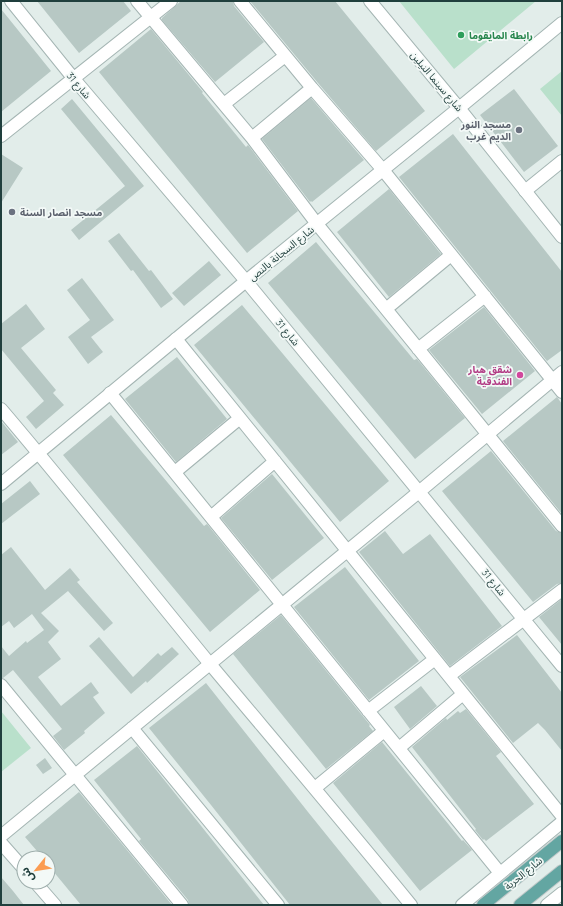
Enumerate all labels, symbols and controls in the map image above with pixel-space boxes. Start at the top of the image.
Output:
place label: رابطة المايقوما [469,29,533,42]
marker: رابطة المايقوما [456,30,466,40]
street label: شارع سينما النيلين [407,48,466,115]
street label: شارع 31 [63,69,94,102]
place label: مسجد النور الديم غرب [460,118,511,144]
marker: مسجد النور الديم غرب [514,125,524,135]
place label: مسجد انصار السنة [20,206,103,219]
marker: مسجد انصار السنة [7,207,17,217]
street label: شارع السجانة بالنص [246,223,317,285]
street label: شارع 31 [272,316,303,349]
place label: شقق هبار الفندقية [467,363,512,388]
marker: شقق هبار الفندقية [515,370,525,380]
street label: شارع 31 [478,566,509,599]
north arrow [16,850,56,890]
street label: شارع الحرية [502,854,546,893]
text: ش [18,865,37,885]

